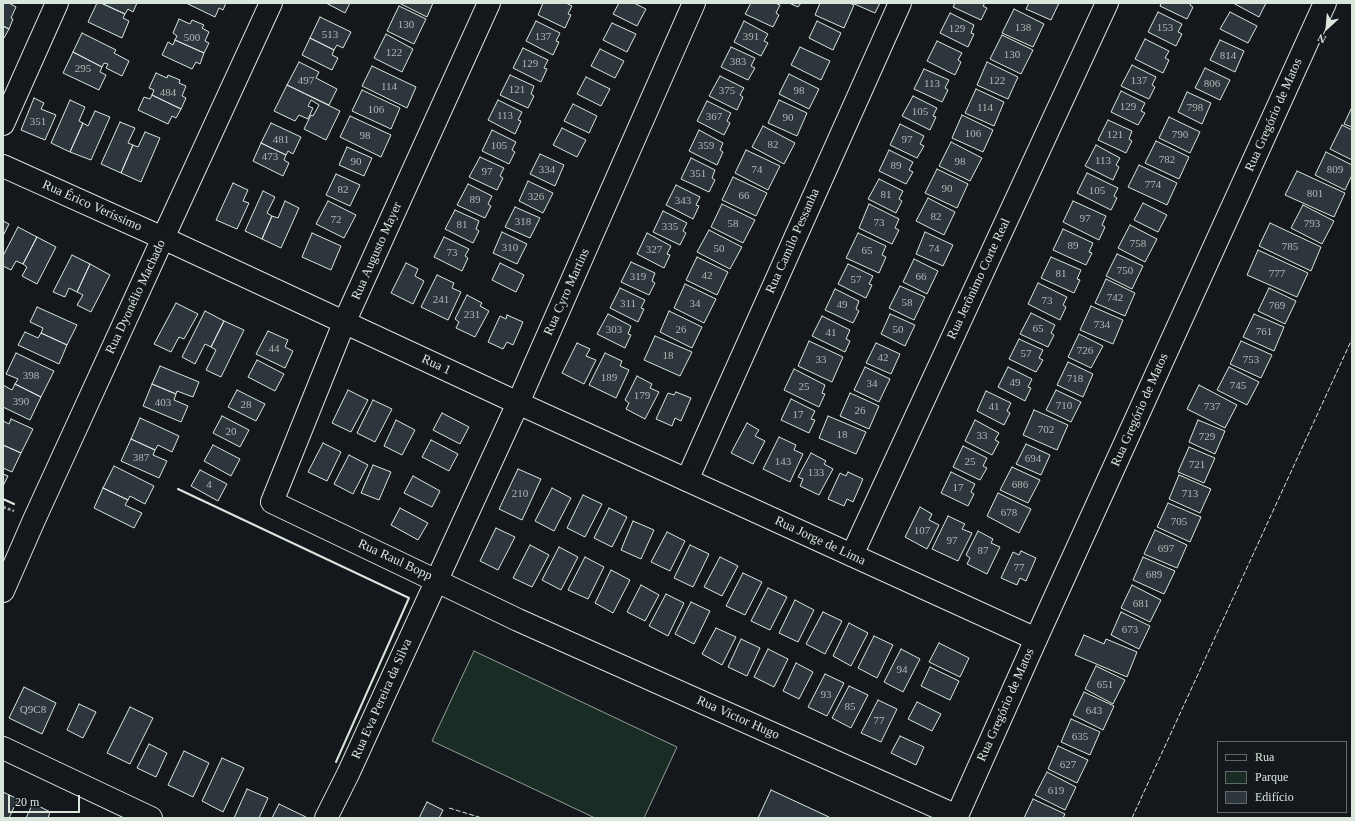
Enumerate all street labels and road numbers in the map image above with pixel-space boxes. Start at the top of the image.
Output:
street label: Rua Gregório de Matos [1242,56,1306,174]
street label: Rua Érico Veríssimo [40,177,144,235]
street label: Rua Camilo Pessanha [763,186,823,296]
street label: Rua Augusto Mayer [348,200,406,302]
street label: Rua Jerônimo Corte Real [944,216,1014,342]
street label: Rua Dyonélio Machado [103,237,169,357]
street label: Rua Cyro Martins [541,246,593,338]
street label: Rua 1 [419,351,453,379]
street label: Rua Gregório de Matos [1108,351,1172,469]
street label: Rua Jorge de Lima [772,513,868,569]
street label: Rua Raul Bopp [355,536,435,584]
street label: Rua Eva Pereira da Silva [348,636,416,762]
street label: Rua Gregório de Matos [974,646,1038,764]
street label: Rua Victor Hugo [694,693,782,743]

